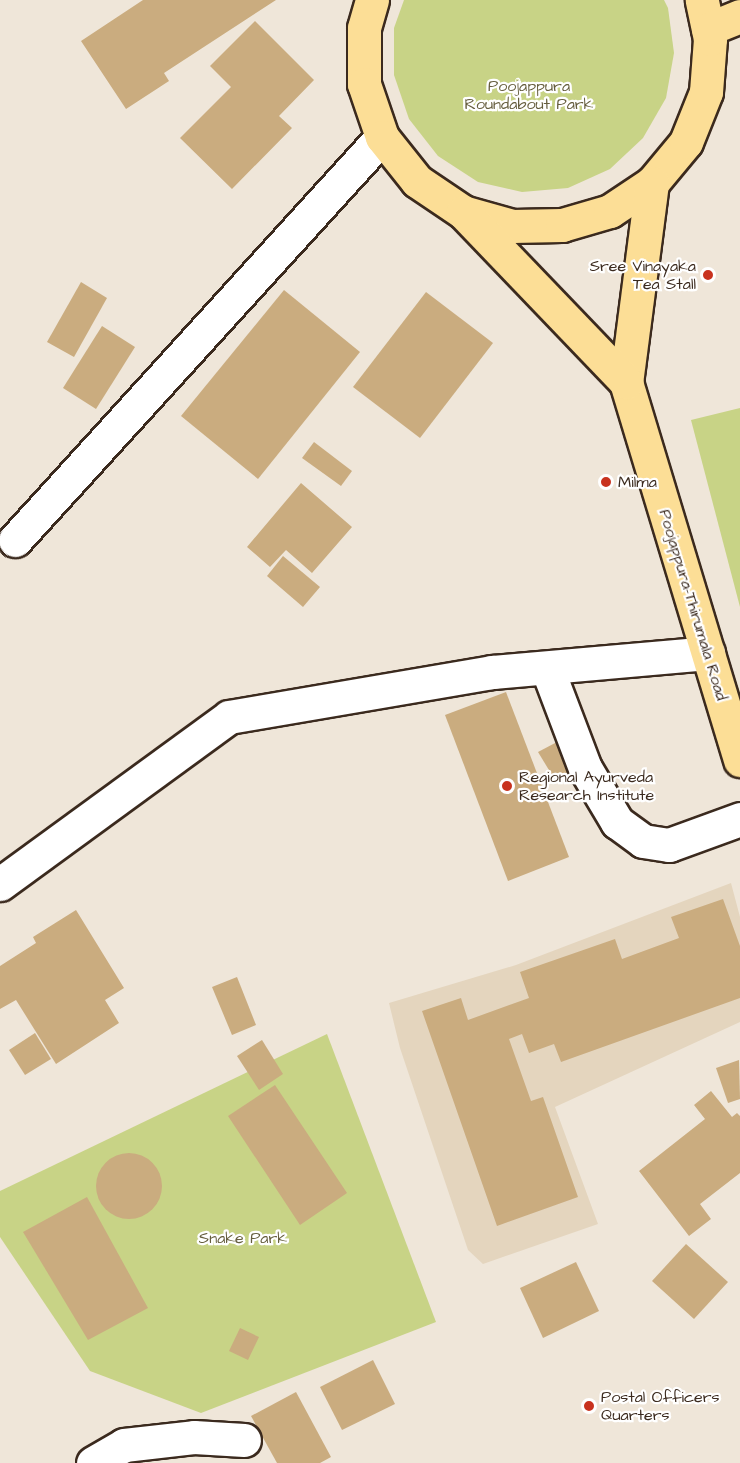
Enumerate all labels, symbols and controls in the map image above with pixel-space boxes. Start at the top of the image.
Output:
park label: Poojappura Roundabout Park [465,76,593,114]
place label: Sree Vinayaka Tea Stall [590,256,696,294]
marker: Sree Vinayaka Tea Stall [701,268,715,282]
place label: Milma [618,472,657,492]
marker: Milma [599,475,613,489]
street label: Poojappura-Thirumala Road [655,507,731,703]
place label: Regional Ayurveda Research Institute [519,767,654,805]
marker: Regional Ayurveda Research Institute [500,779,514,793]
park label: Snake Park [199,1228,287,1248]
place label: Postal Officers Quarters [601,1387,720,1425]
marker: Postal Officers Quarters [582,1399,596,1413]

